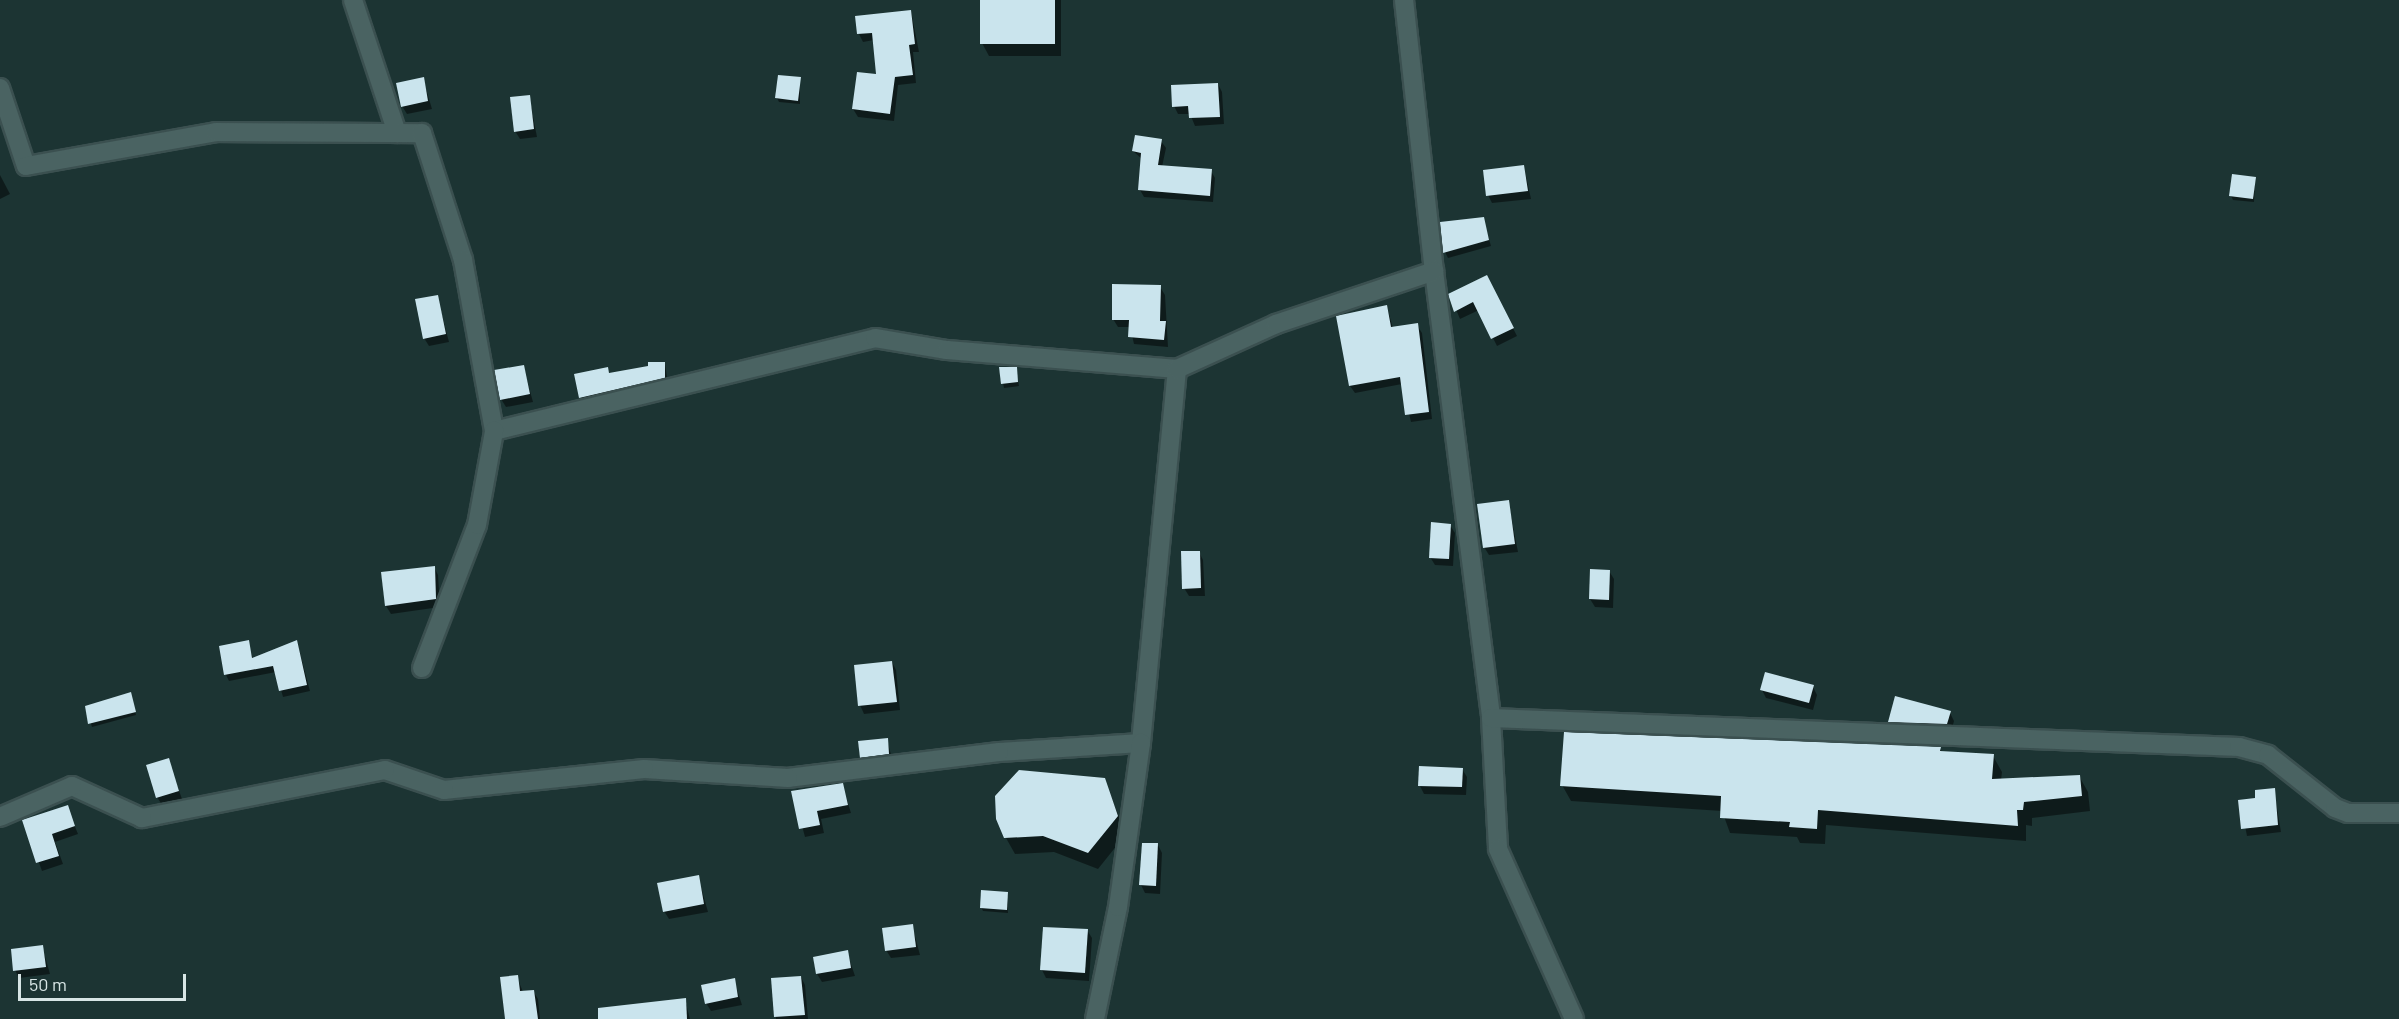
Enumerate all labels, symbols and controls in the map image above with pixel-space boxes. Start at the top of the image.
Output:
scale bar [21,962,189,1000]
text: 50 m [29,973,67,995]

